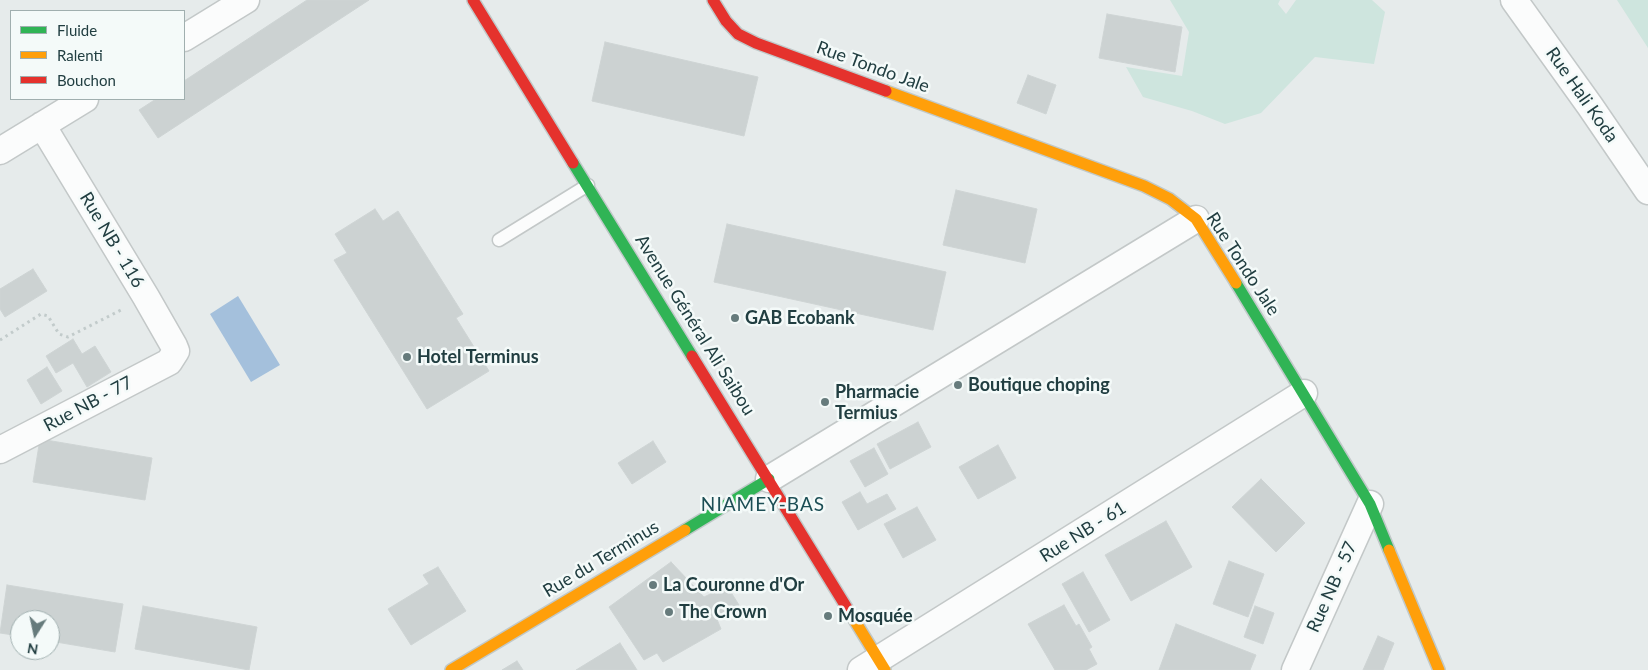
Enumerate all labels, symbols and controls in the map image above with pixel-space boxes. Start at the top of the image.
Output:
legend [10,10,185,100]
text: Fluide [57,21,97,39]
street label: Rue Tondo Jale [814,37,932,97]
street label: Rue Hali Koda [1541,43,1623,147]
text: Ralenti [57,46,103,64]
text: Bouchon [57,71,116,89]
street label: Rue NB - 116 [75,188,149,292]
street label: Rue Tondo Jale [1202,208,1284,320]
street label: Avenue Général Ali Saibou [630,231,760,419]
place label: GAB Ecobank [745,307,855,329]
marker: GAB Ecobank [729,312,741,324]
place label: Hotel Terminus [417,346,539,368]
marker: Hotel Terminus [401,351,413,363]
street label: Rue NB - 77 [40,372,136,436]
place label: Boutique choping [968,374,1110,396]
marker: Boutique choping [952,379,964,391]
place label: Pharmacie Termius [835,381,919,424]
marker: Pharmacie Termius [819,396,831,408]
district label: NIAMEY-BAS [700,494,826,516]
street label: Rue NB - 61 [1036,497,1130,567]
street label: Rue du Terminus [539,516,663,602]
street label: Rue NB - 57 [1302,538,1362,636]
place label: La Couronne d'Or [663,574,804,596]
marker: La Couronne d'Or [647,579,659,591]
place label: The Crown [679,601,767,623]
place label: Mosquée [838,605,913,627]
marker: The Crown [663,606,675,618]
north arrow [10,610,60,660]
marker: Mosquée [822,610,834,622]
text: N [26,640,39,659]

